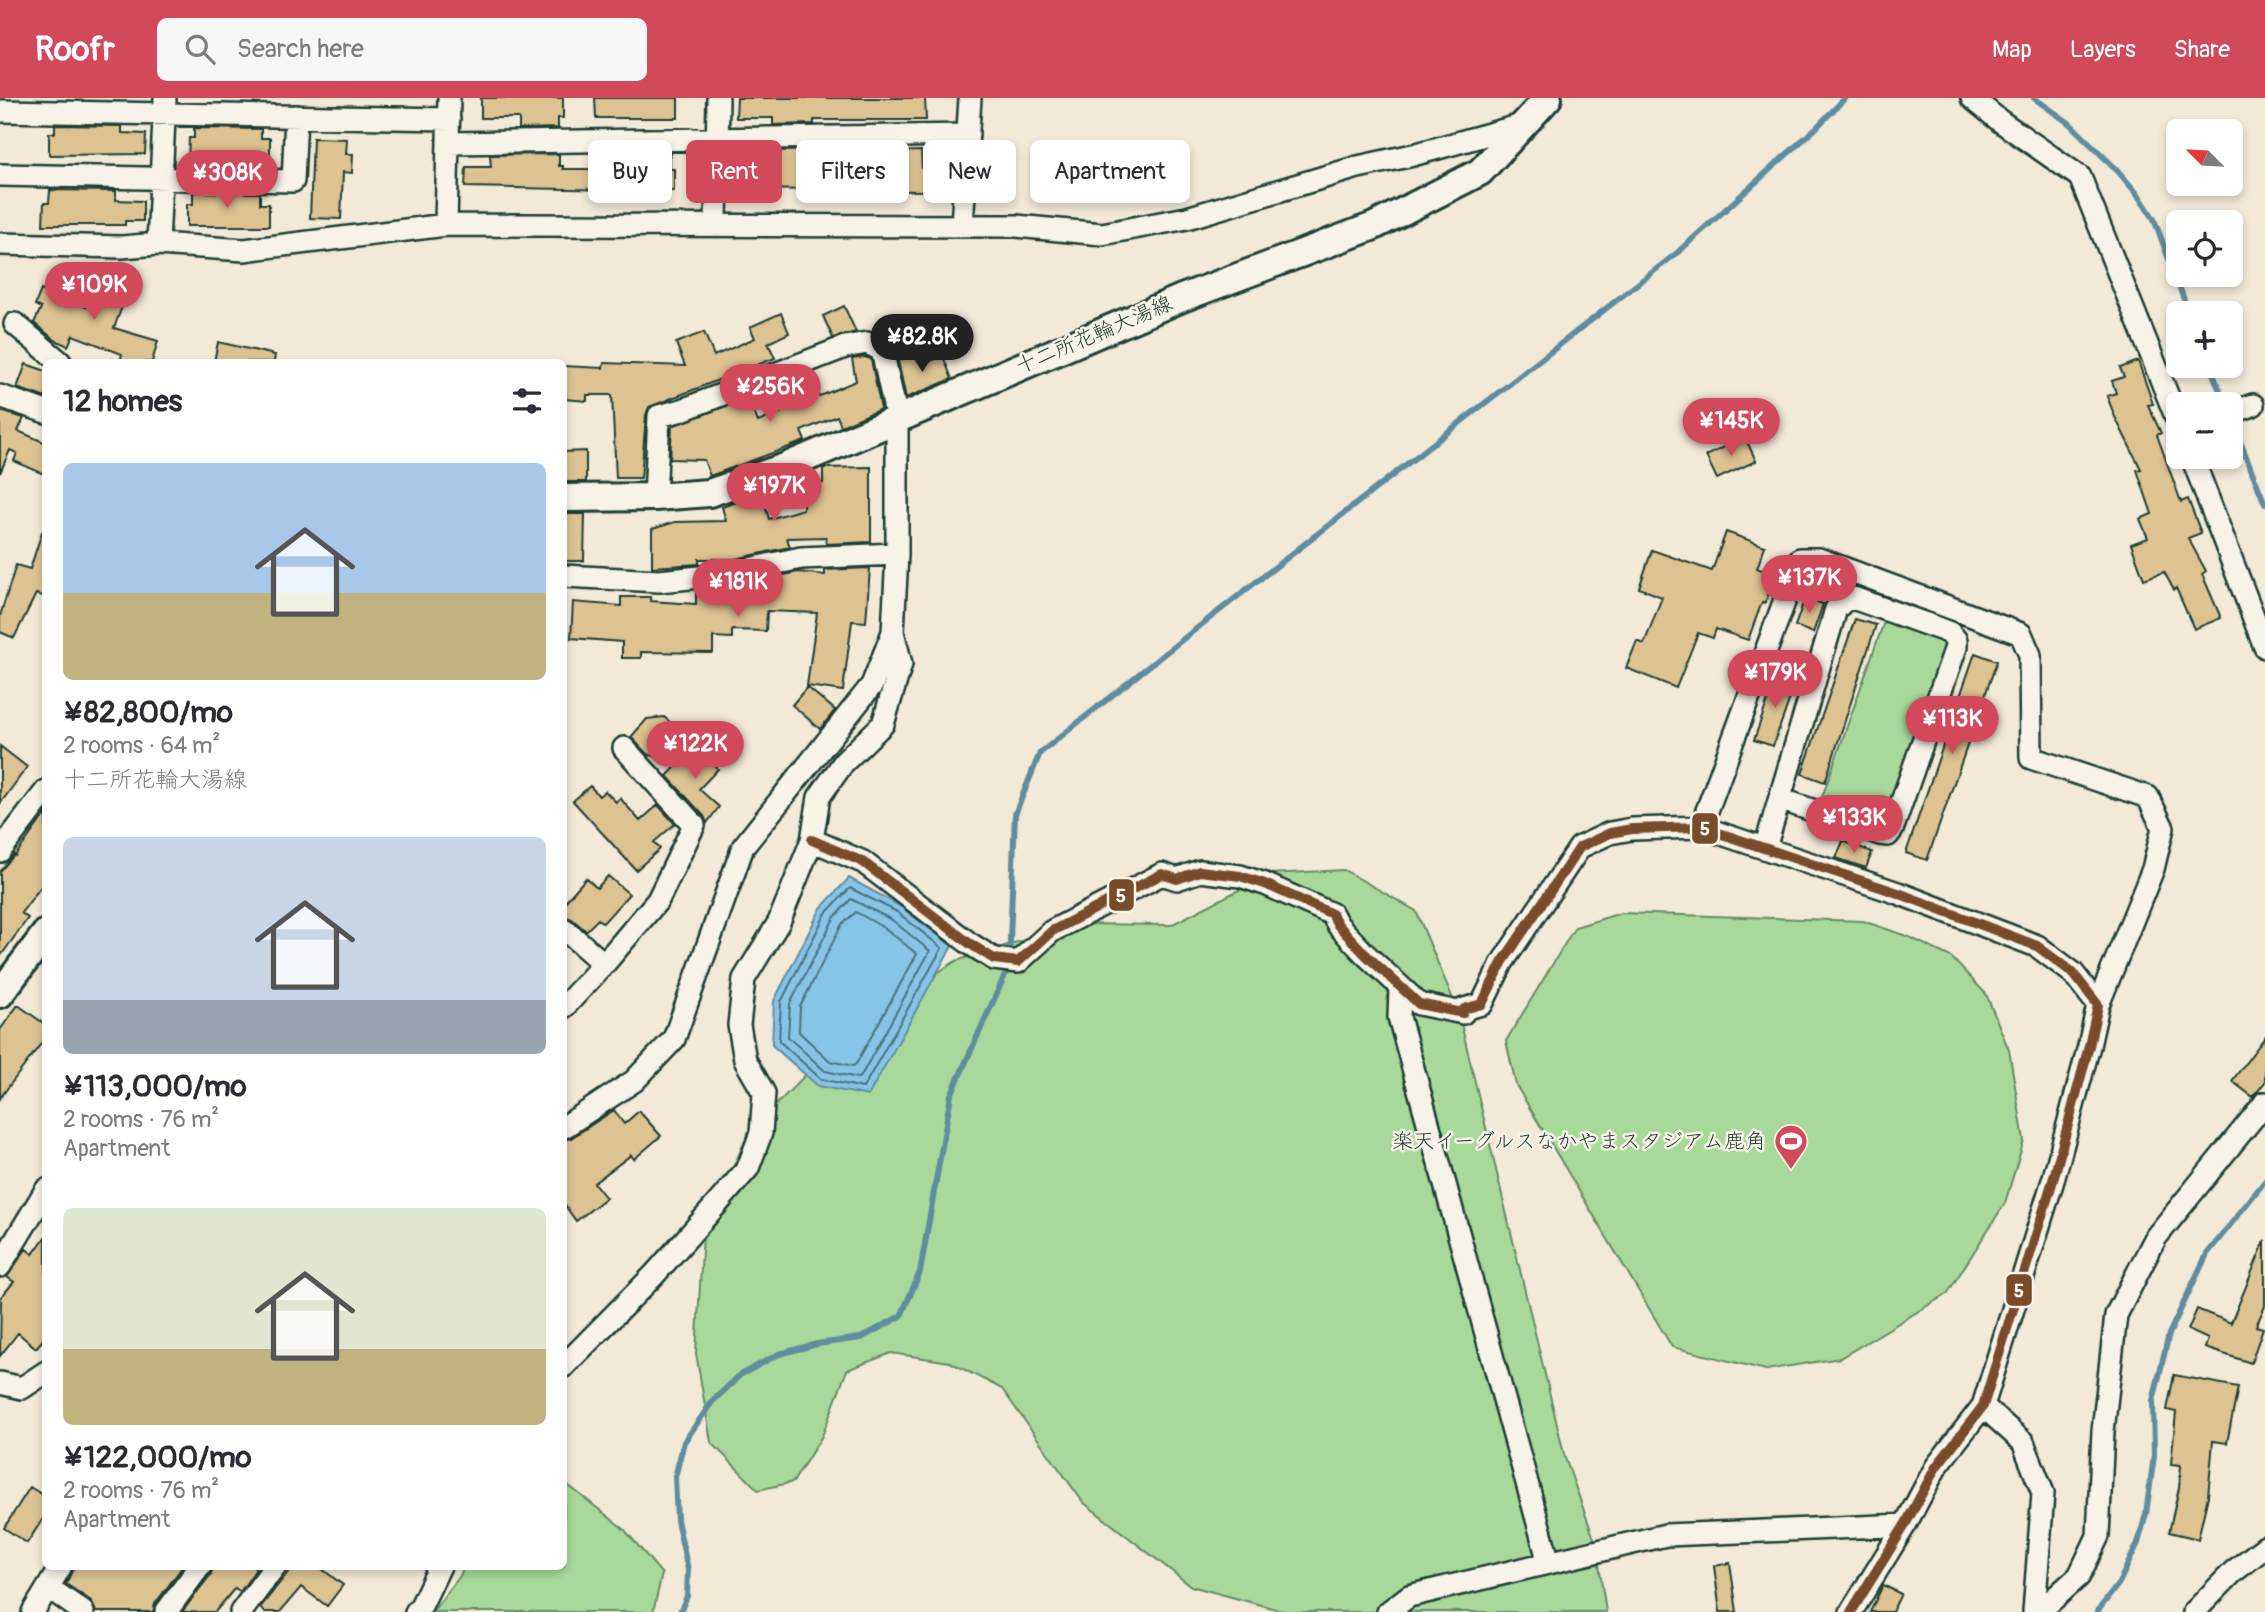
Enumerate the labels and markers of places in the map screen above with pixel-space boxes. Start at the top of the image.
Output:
pin: ¥308K [178,150,276,210]
pin: ¥109K [45,262,143,322]
pin: ¥82.8K [865,314,979,374]
pin: ¥256K [721,364,819,424]
pin: ¥145K [1682,398,1780,458]
pin: ¥197K [725,464,823,523]
pin: ¥137K [1760,556,1858,615]
pin: ¥181K [689,560,787,619]
pin: ¥179K [1726,650,1824,710]
pin: ¥113K [1903,696,2001,756]
pin: ¥122K [646,722,744,781]
pin: ¥133K [1805,796,1903,855]
sports icon: 楽天イーグルスなかやまスタジアム鹿角 [1772,1122,1810,1171]
place label: 楽天イーグルスなかやまスタジアム鹿角 [1392,1128,1766,1155]

